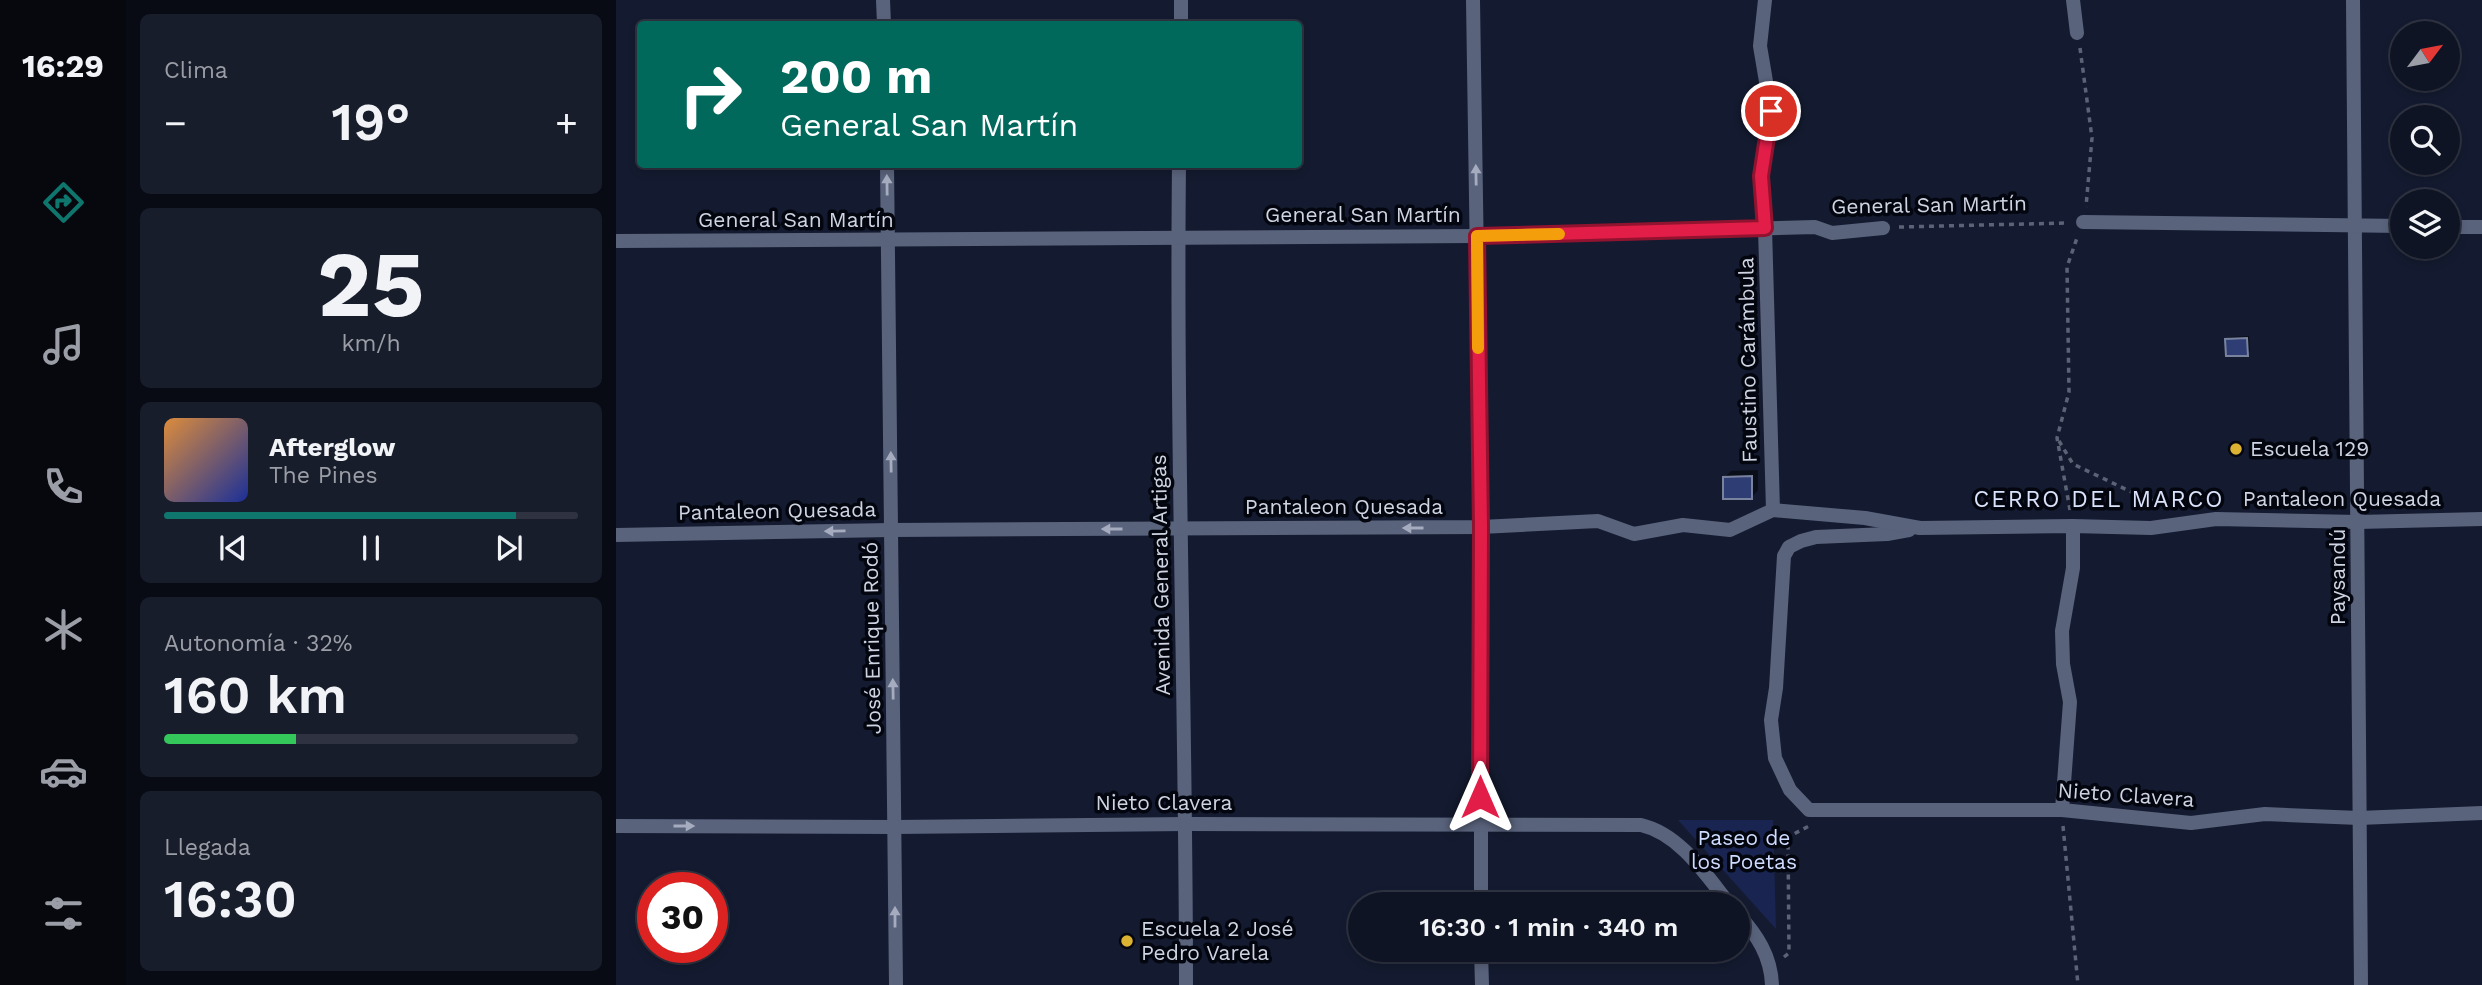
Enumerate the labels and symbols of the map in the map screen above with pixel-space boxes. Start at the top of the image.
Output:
north arrow [2390,21,2460,91]
pin [1741,81,1801,141]
one-way arrow [1470,164,1482,186]
one-way arrow [881,174,893,196]
street label: General San Martín [1831,190,2027,219]
street label: General San Martín [1265,202,1461,227]
street label: General San Martín [698,207,894,232]
street label: Faustino Carámbula [1733,257,1762,463]
place label: Escuela 129 [2250,436,2369,461]
marker: Escuela 129 [2228,441,2244,457]
one-way arrow [885,451,896,473]
street label: Avenida General Artigas [1146,454,1175,696]
district label: CERRO DEL MARCO [1973,486,2225,513]
street label: Pantaleon Quesada [2243,486,2441,511]
street label: Pantaleon Quesada [1245,494,1443,519]
street label: Pantaleon Quesada [678,496,876,525]
one-way arrow [1401,522,1423,534]
one-way arrow [1100,523,1122,535]
one-way arrow [824,525,846,537]
street label: Paysandú [2325,529,2350,625]
street label: José Enrique Rodó [857,542,886,735]
one-way arrow [887,678,899,700]
position arrow [1443,760,1517,834]
street label: Nieto Clavera [2057,777,2195,812]
street label: Nieto Clavera [1096,790,1233,815]
one-way arrow [673,820,695,832]
park label: Paseo de los Poetas [1691,825,1797,874]
speed limit sign: 30 [637,872,728,963]
one-way arrow [890,906,901,928]
place label: Escuela 2 José Pedro Varela [1141,916,1294,965]
marker: Escuela 2 José Pedro Varela [1119,933,1135,949]

